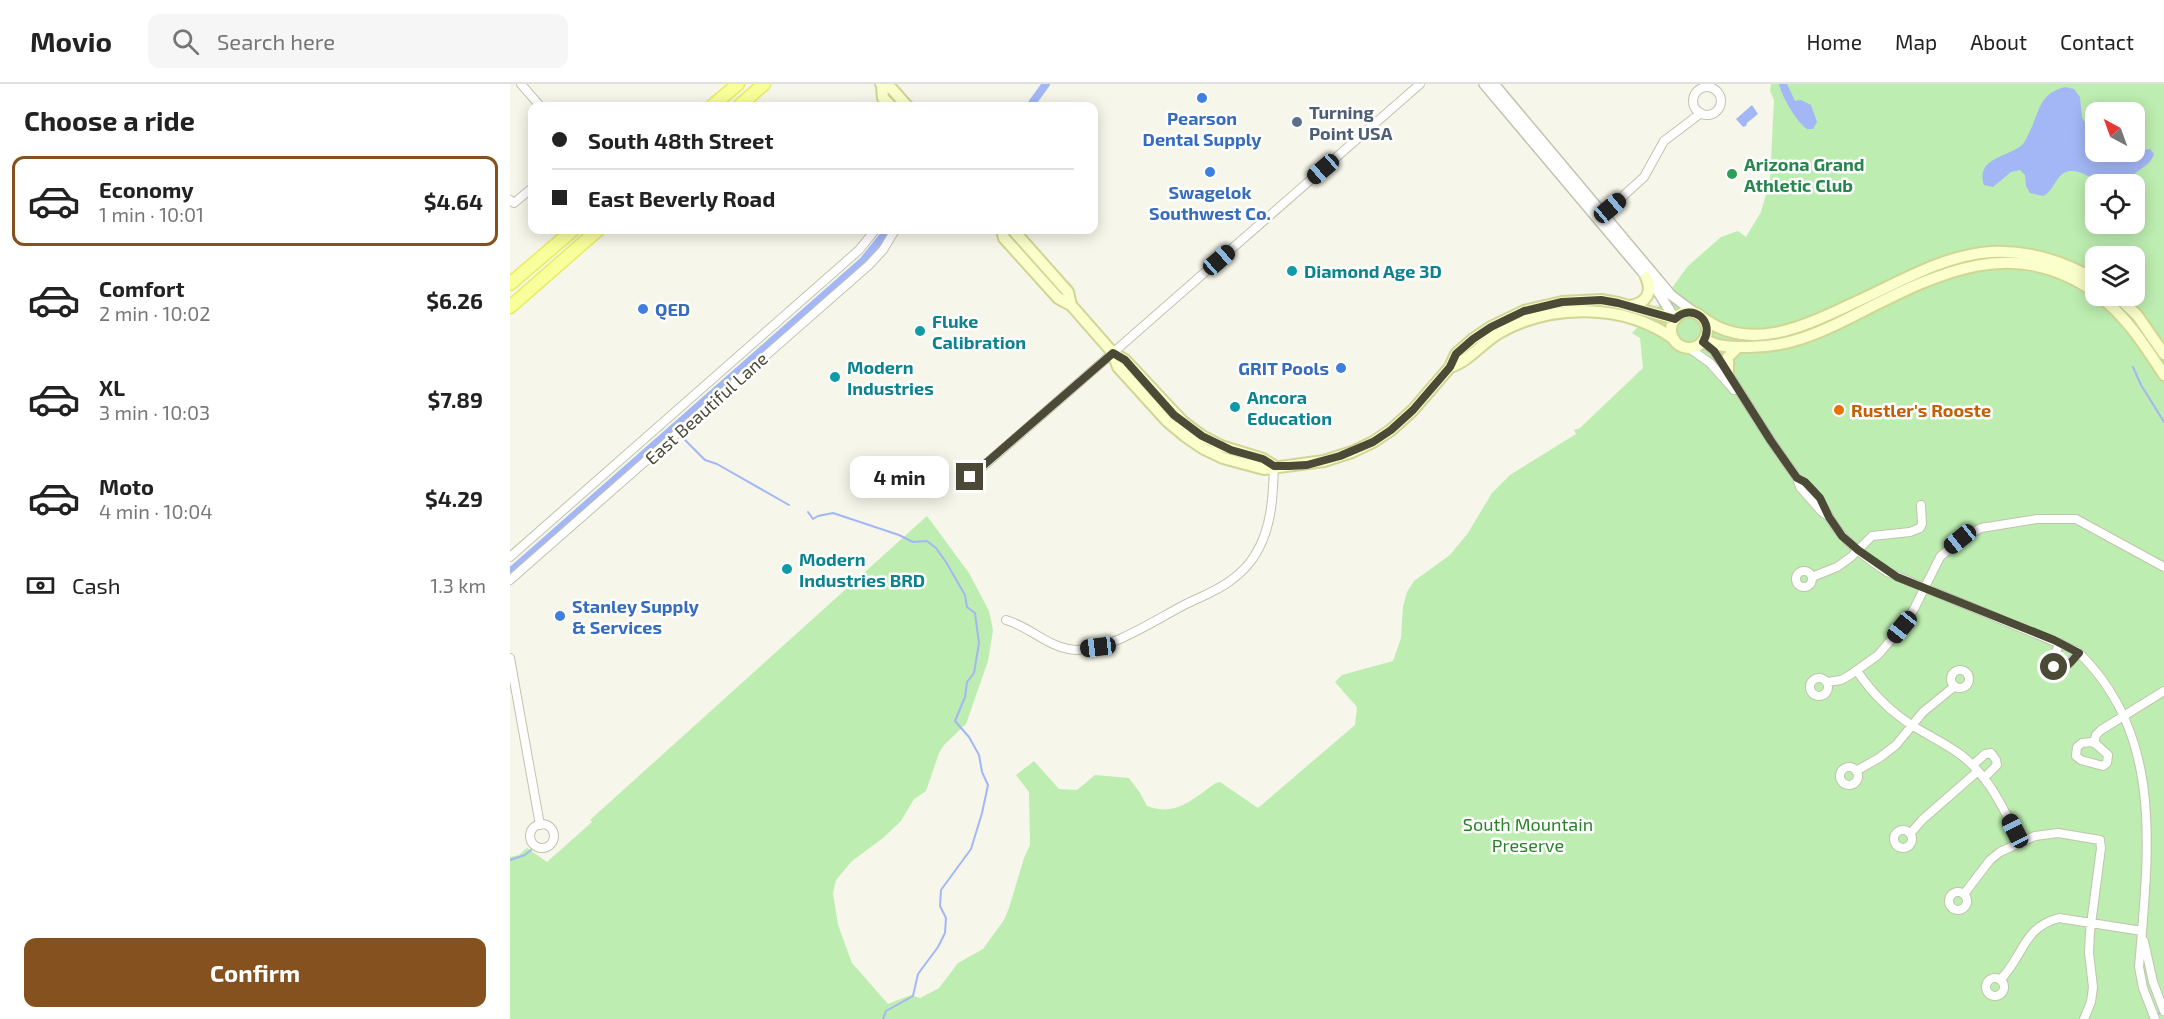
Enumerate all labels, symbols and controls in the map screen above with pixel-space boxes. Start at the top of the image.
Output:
search box [148,14,568,68]
text: Movio [30,24,112,58]
icon: search [169,25,202,58]
text: Search here [217,28,335,54]
text: Home [1806,29,1862,54]
text: Map [1895,29,1937,54]
text: About [1970,29,2027,54]
text: Contact [2060,29,2134,54]
marker: Pearson Dental Supply [1195,91,1209,105]
place label: Turning Point USA [1309,101,1393,144]
north arrow [2085,102,2145,162]
map controls [2085,102,2145,306]
text: Choose a ride [24,104,195,136]
place label: Pearson Dental Supply [1143,107,1262,150]
marker: Turning Point USA [1290,115,1304,129]
text: South 48th Street [588,127,774,153]
car [1304,150,1342,188]
place label: Arizona Grand Athletic Club [1744,153,1865,196]
marker: Swagelok Southwest Co. [1203,165,1217,179]
marker: Arizona Grand Athletic Club [1725,167,1739,181]
icon: car [27,174,81,228]
button: locate [2085,174,2145,234]
text: Economy [99,176,194,202]
place label: Swagelok Southwest Co. [1149,181,1271,224]
text: East Beverly Road [588,185,775,211]
text: $4.64 [424,188,483,214]
car [1590,190,1630,226]
text: 1 min · 10:01 [99,202,204,226]
car [1200,241,1238,279]
button: layers [2085,246,2145,306]
place label: Diamond Age 3D [1304,260,1442,282]
marker: Diamond Age 3D [1285,264,1299,278]
icon: car [27,273,81,327]
text: Comfort [99,275,184,301]
text: $6.26 [426,287,483,313]
place label: QED [655,298,690,320]
text: 2 min · 10:02 [99,301,210,325]
marker: QED [636,302,650,316]
place label: Fluke Calibration [932,310,1026,353]
marker: Fluke Calibration [913,324,927,338]
street label: East Beautiful Lane [640,347,772,469]
place label: Modern Industries [847,356,934,399]
place label: GRIT Pools [1238,357,1329,379]
marker: GRIT Pools [1334,361,1348,375]
marker: Modern Industries [828,370,842,384]
icon: car [27,372,81,426]
text: XL [99,374,125,400]
text: $7.89 [427,386,483,412]
place label: Ancora Education [1247,386,1332,429]
place label: Rustler's Rooste [1851,399,1991,421]
text: 3 min · 10:03 [99,400,210,424]
marker: Ancora Education [1228,400,1242,414]
marker: Rustler's Rooste [1832,403,1846,417]
callout: 4 min [850,456,949,498]
route end [956,463,983,490]
text: 4 min [873,465,926,489]
icon: car [27,471,81,525]
text: Moto [99,473,154,499]
text: $4.29 [425,485,483,511]
text: 4 min · 10:04 [99,499,213,523]
car [1940,521,1980,557]
place label: Modern Industries BRD [799,548,925,591]
marker: Modern Industries BRD [780,562,794,576]
icon: cash [24,569,57,602]
text: Cash [72,572,121,598]
text: 1.3 km [430,573,486,597]
place label: Stanley Supply & Services [572,595,700,638]
car [1884,607,1920,647]
marker: Stanley Supply & Services [553,609,567,623]
car [1079,636,1117,658]
route start [2040,653,2067,680]
car [1999,811,2031,851]
park label: South Mountain Preserve [1463,813,1593,856]
button: Confirm [24,938,486,1007]

